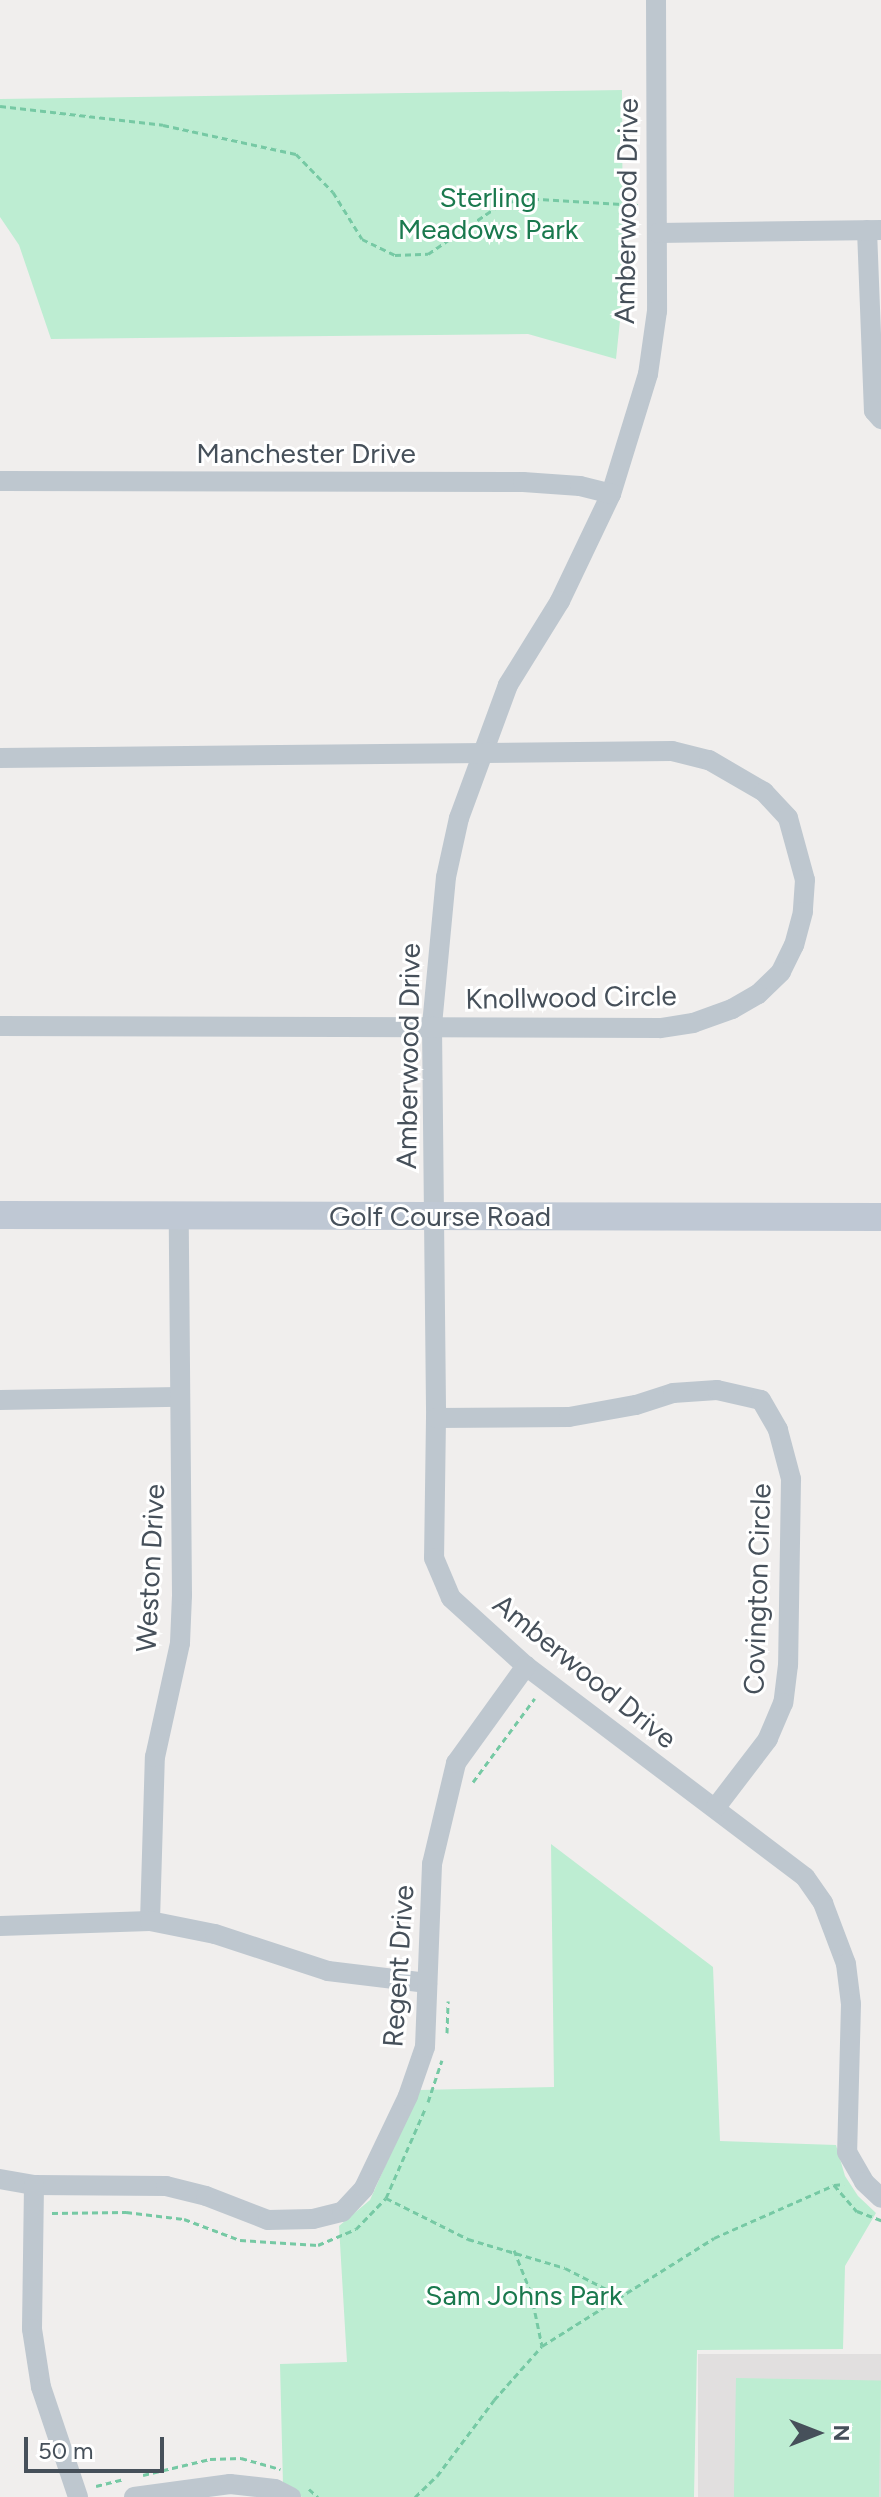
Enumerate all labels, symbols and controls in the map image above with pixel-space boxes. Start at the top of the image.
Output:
street label: Amberwood Drive [607,98,645,324]
park label: Sterling Meadows Park [398,180,578,246]
street label: Manchester Drive [196,436,416,470]
street label: Amberwood Drive [389,943,427,1169]
street label: Knollwood Circle [465,978,677,1016]
street label: Golf Course Road [329,1199,551,1233]
street label: Weston Drive [129,1483,171,1653]
street label: Covington Circle [737,1483,777,1695]
street label: Amberwood Drive [487,1587,683,1755]
street label: Regent Drive [376,1884,420,2048]
park label: Sam Johns Park [425,2278,623,2312]
north arrow [777,2393,857,2473]
scale bar [28,2421,168,2471]
text: N [828,2424,855,2442]
text: 50 m [38,2436,94,2465]

